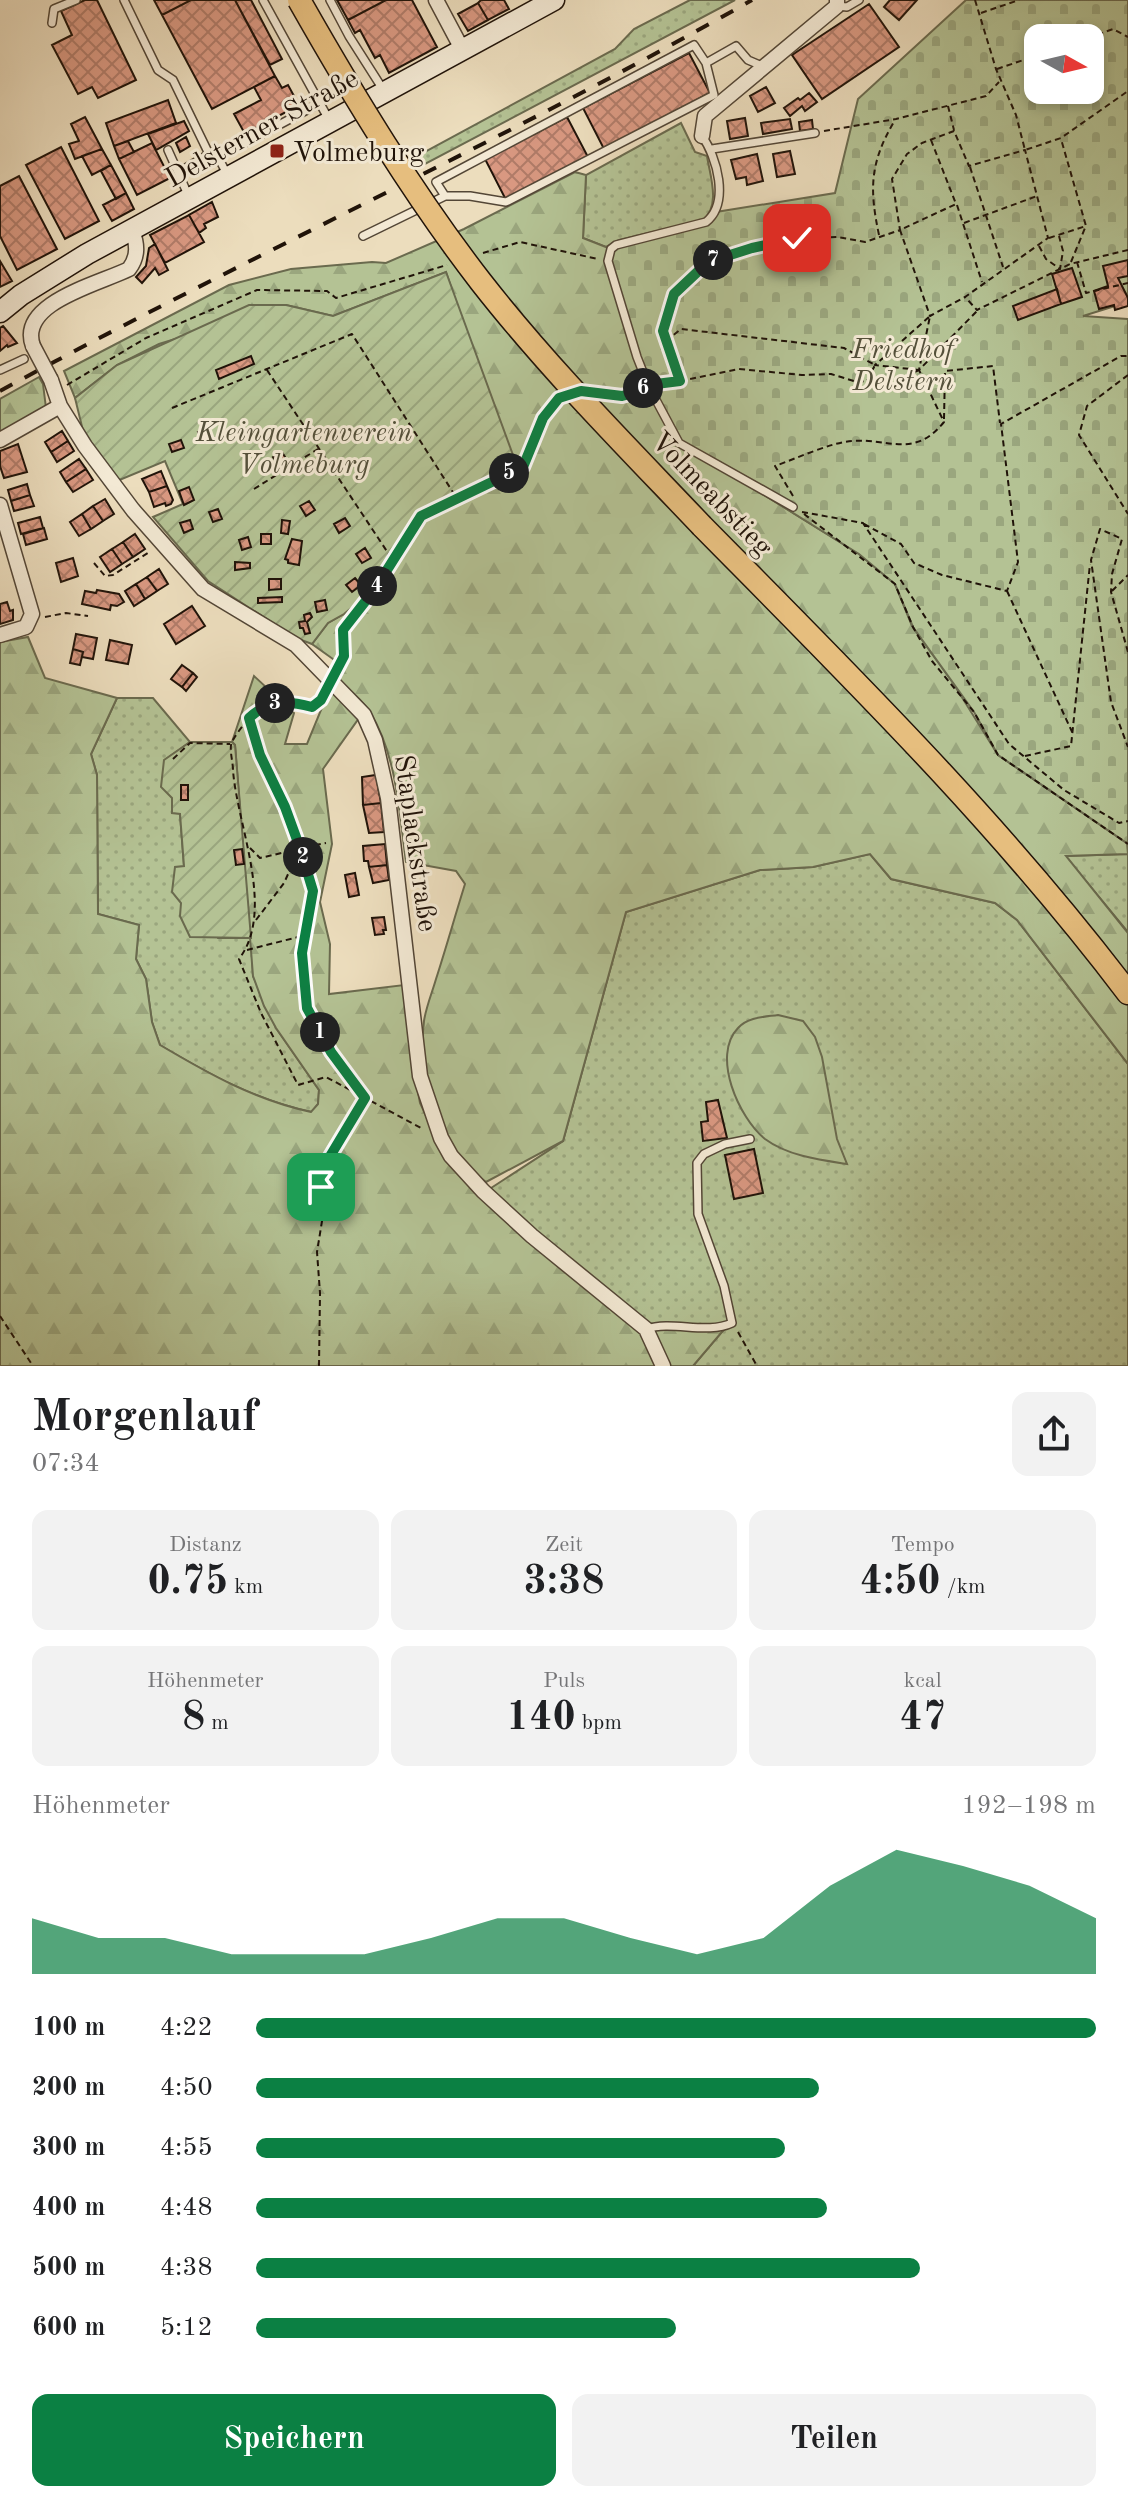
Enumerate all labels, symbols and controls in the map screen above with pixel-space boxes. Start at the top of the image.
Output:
north arrow [1024,24,1104,104]
map controls [1024,24,1104,104]
street label: Delsterner Straße [161,65,364,194]
place label: Volmeburg [293,140,424,168]
marker: Volmeburg [268,142,286,160]
pin [763,204,831,272]
icon: check [775,216,819,260]
pin: 7 [693,240,733,280]
text: 7 [707,249,719,271]
park label: Friedhof Delstern [851,337,959,397]
pin: 6 [623,368,663,408]
text: 6 [637,377,649,399]
park label: Kleingartenverein Volmeburg [195,420,412,480]
street label: Volmeabstieg [645,427,777,563]
pin: 5 [489,453,529,493]
text: 5 [503,462,515,484]
pin: 4 [357,566,397,606]
text: 4 [371,575,383,597]
pin: 3 [255,683,295,723]
text: 3 [269,692,281,714]
street label: Staplackstraße [388,753,440,934]
pin: 2 [283,837,323,877]
text: 2 [297,846,309,868]
pin: 1 [300,1012,340,1052]
text: 1 [314,1021,326,1043]
pin [287,1153,355,1221]
icon: arrive [299,1165,343,1209]
button: share [1012,1392,1096,1476]
text: Morgenlauf [32,1396,258,1440]
text: 07:34 [32,1451,100,1477]
text: Distanz [169,1534,242,1556]
text: Zeit [545,1534,583,1556]
text: Tempo [891,1534,955,1556]
text: 0.75 [147,1563,228,1603]
text: 3:38 [524,1563,604,1603]
text: 4:50 [860,1563,941,1603]
text: km [228,1576,263,1598]
text: /km [941,1576,986,1598]
text: Höhenmeter [147,1670,264,1692]
text: Puls [543,1670,585,1692]
text: kcal [904,1670,942,1692]
text: 8 [182,1699,205,1739]
text: 140 [506,1699,576,1739]
text: 47 [899,1699,946,1739]
text: m [205,1712,229,1734]
text: bpm [576,1712,622,1734]
text: Höhenmeter [32,1793,170,1819]
text: 192–198 m [961,1793,1096,1819]
text: 100 m [32,2015,105,2041]
text: 4:22 [160,2015,213,2041]
text: 200 m [32,2075,105,2101]
text: 4:50 [160,2075,213,2101]
text: 300 m [32,2135,105,2161]
text: 4:55 [160,2135,213,2161]
text: 400 m [32,2195,105,2221]
text: 4:48 [160,2195,213,2221]
text: 500 m [32,2255,105,2281]
text: 4:38 [160,2255,213,2281]
text: 600 m [32,2315,105,2341]
text: 5:12 [160,2315,213,2341]
button: Speichern [32,2394,556,2486]
button: Teilen [572,2394,1096,2486]

